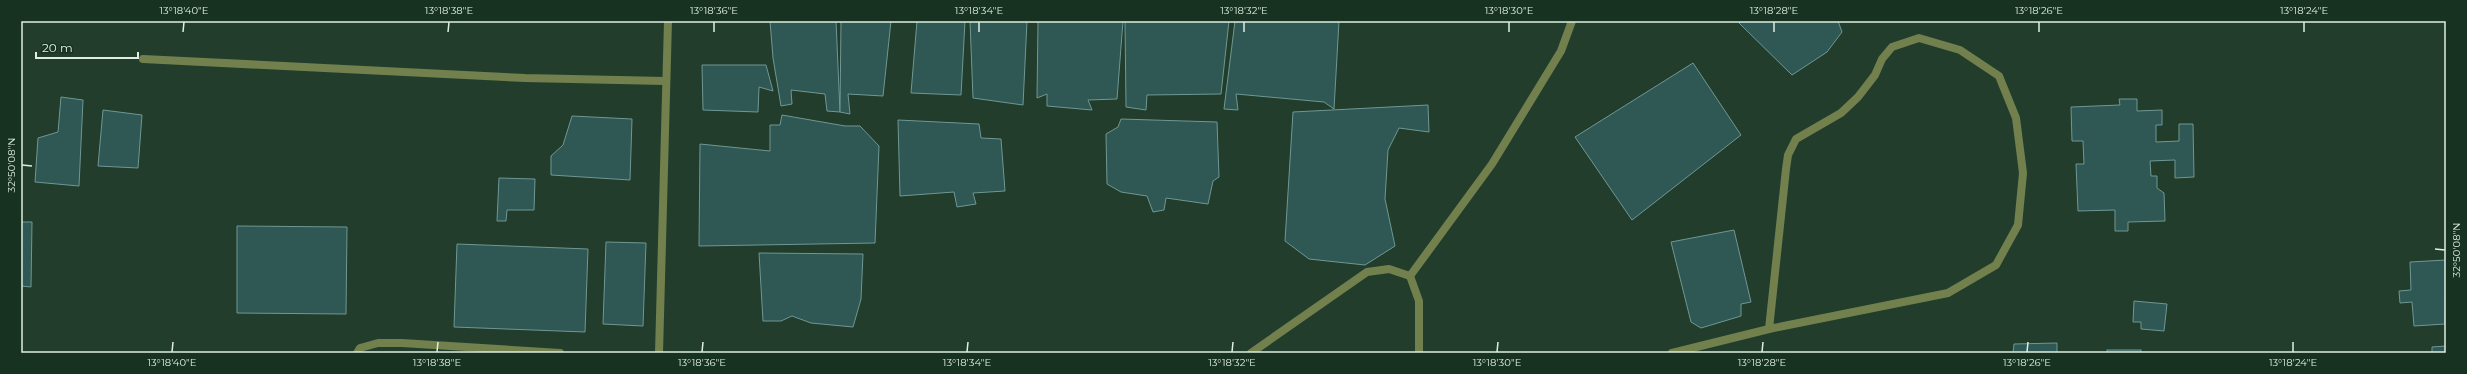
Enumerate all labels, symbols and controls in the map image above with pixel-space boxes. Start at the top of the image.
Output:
text: 13°18'40"E [159,4,209,17]
text: 13°18'38"E [425,4,473,17]
text: 13°18'36"E [690,4,738,17]
text: 13°18'34"E [955,4,1003,17]
text: 13°18'32"E [1220,4,1268,17]
text: 13°18'30"E [1485,4,1534,17]
text: 13°18'28"E [1750,4,1799,17]
text: 13°18'26"E [2015,4,2063,17]
text: 13°18'24"E [2280,4,2328,17]
scale bar [36,34,138,60]
text: 20 m [42,40,73,55]
text: 32°50'08"N [5,138,18,192]
text: 32°50'08"N [2450,223,2463,277]
text: 13°18'40"E [147,356,197,369]
text: 13°18'38"E [413,356,461,369]
text: 13°18'36"E [678,356,726,369]
text: 13°18'34"E [943,356,991,369]
text: 13°18'32"E [1208,356,1256,369]
text: 13°18'30"E [1473,356,1522,369]
text: 13°18'28"E [1738,356,1787,369]
text: 13°18'26"E [2003,356,2051,369]
text: 13°18'24"E [2269,356,2317,369]

